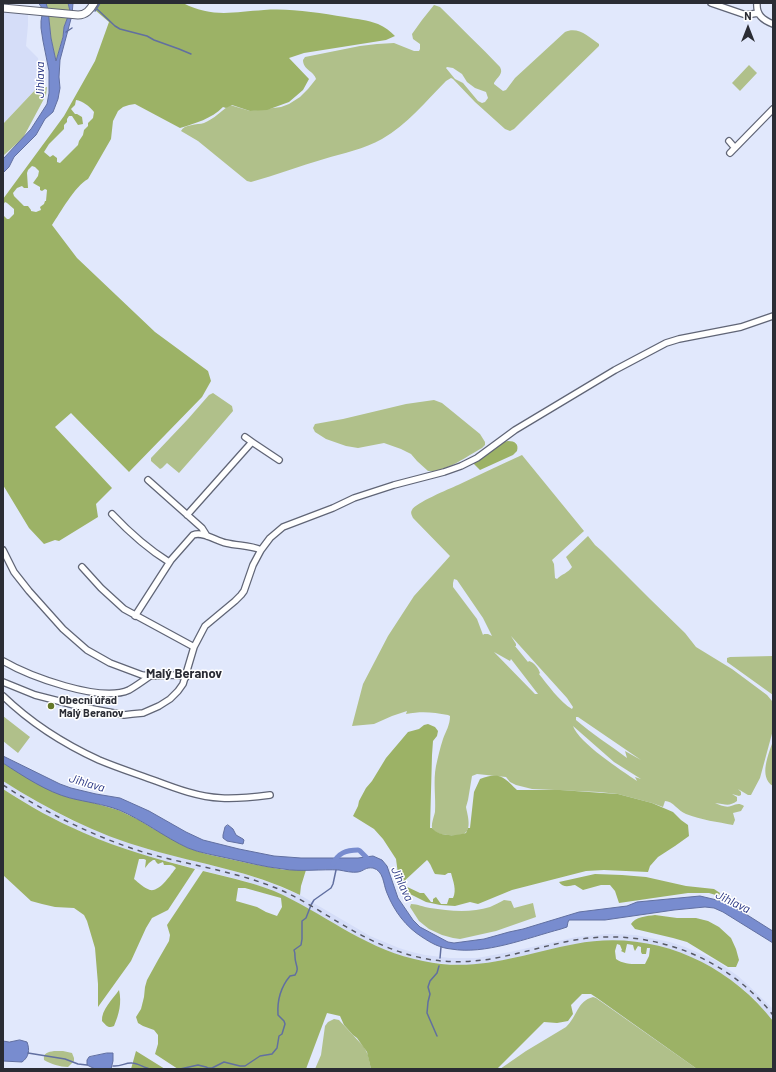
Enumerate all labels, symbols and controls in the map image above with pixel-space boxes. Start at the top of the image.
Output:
north arrow [728,8,768,48]
text: N [744,9,752,22]
water label: Jihlava [33,62,47,98]
district label: Malý Beranov [146,666,222,682]
place label: Obecní úřad Malý Beranov [59,693,123,719]
marker: Obecní úřad Malý Beranov [46,701,56,711]
water label: Jihlava [67,771,107,795]
water label: Jihlava [388,864,416,904]
water label: Jihlava [713,888,753,916]

